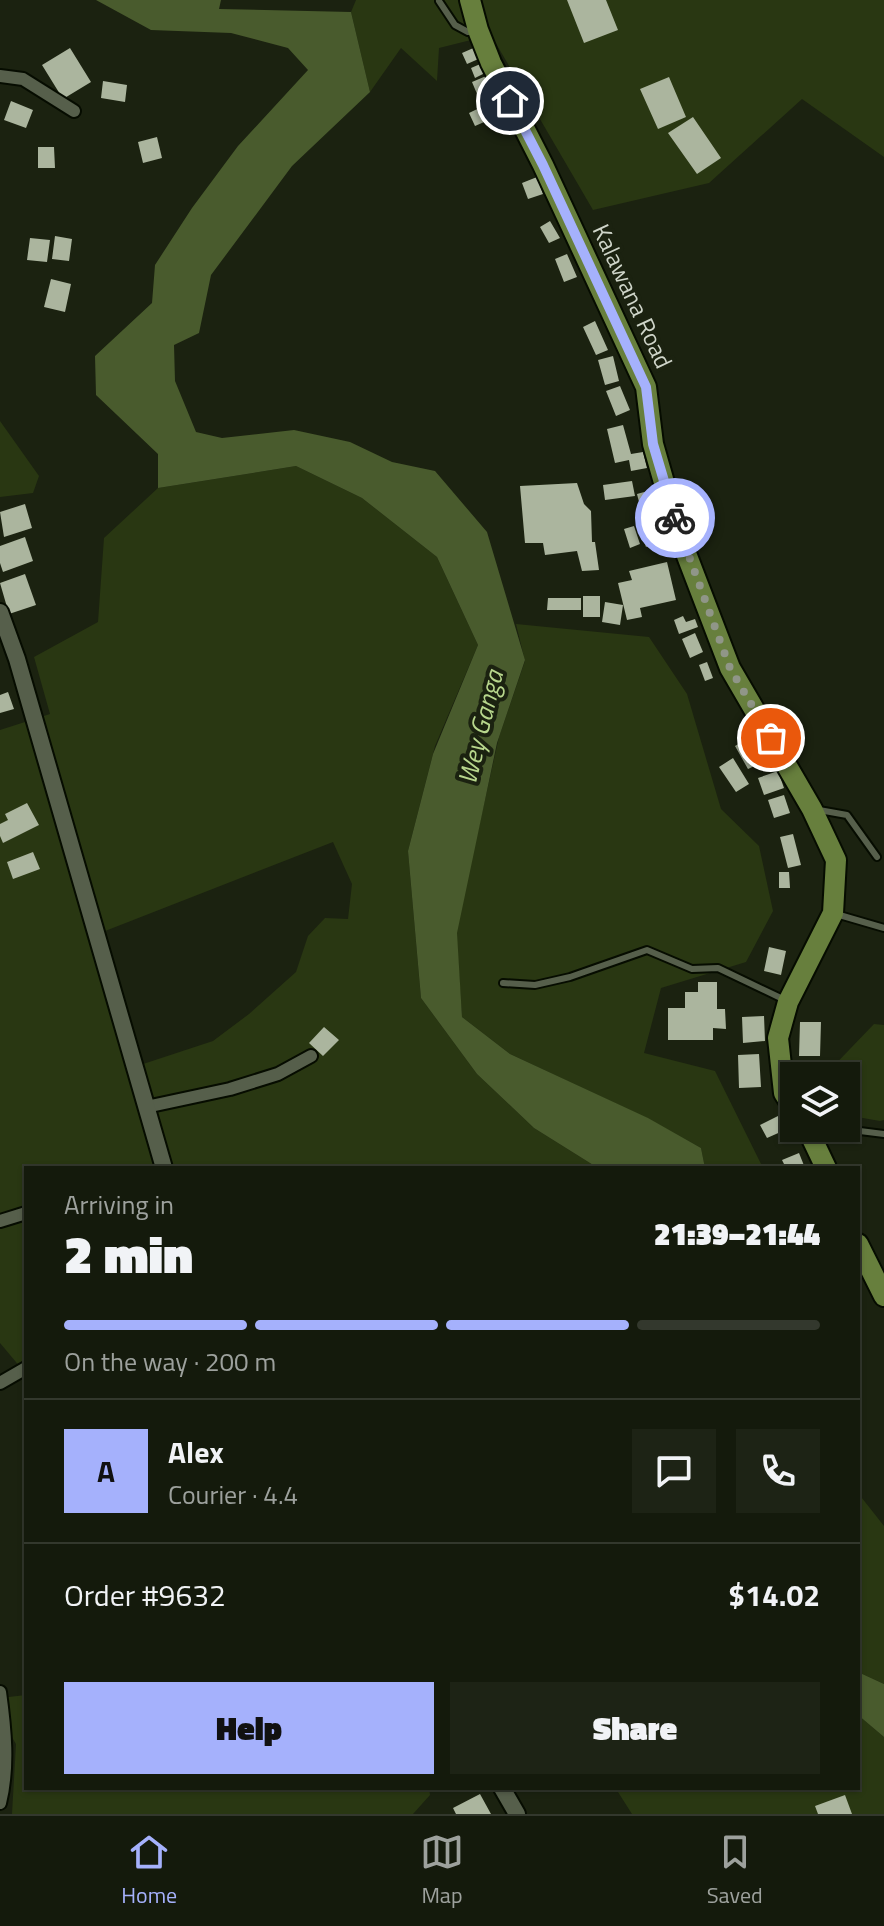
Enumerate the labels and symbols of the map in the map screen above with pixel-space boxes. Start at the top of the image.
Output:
pin [476,67,544,135]
street label: Kalawana Road [584,218,682,374]
courier [635,478,715,558]
water label: Wey Ganga [447,664,513,788]
pin [737,704,805,772]

